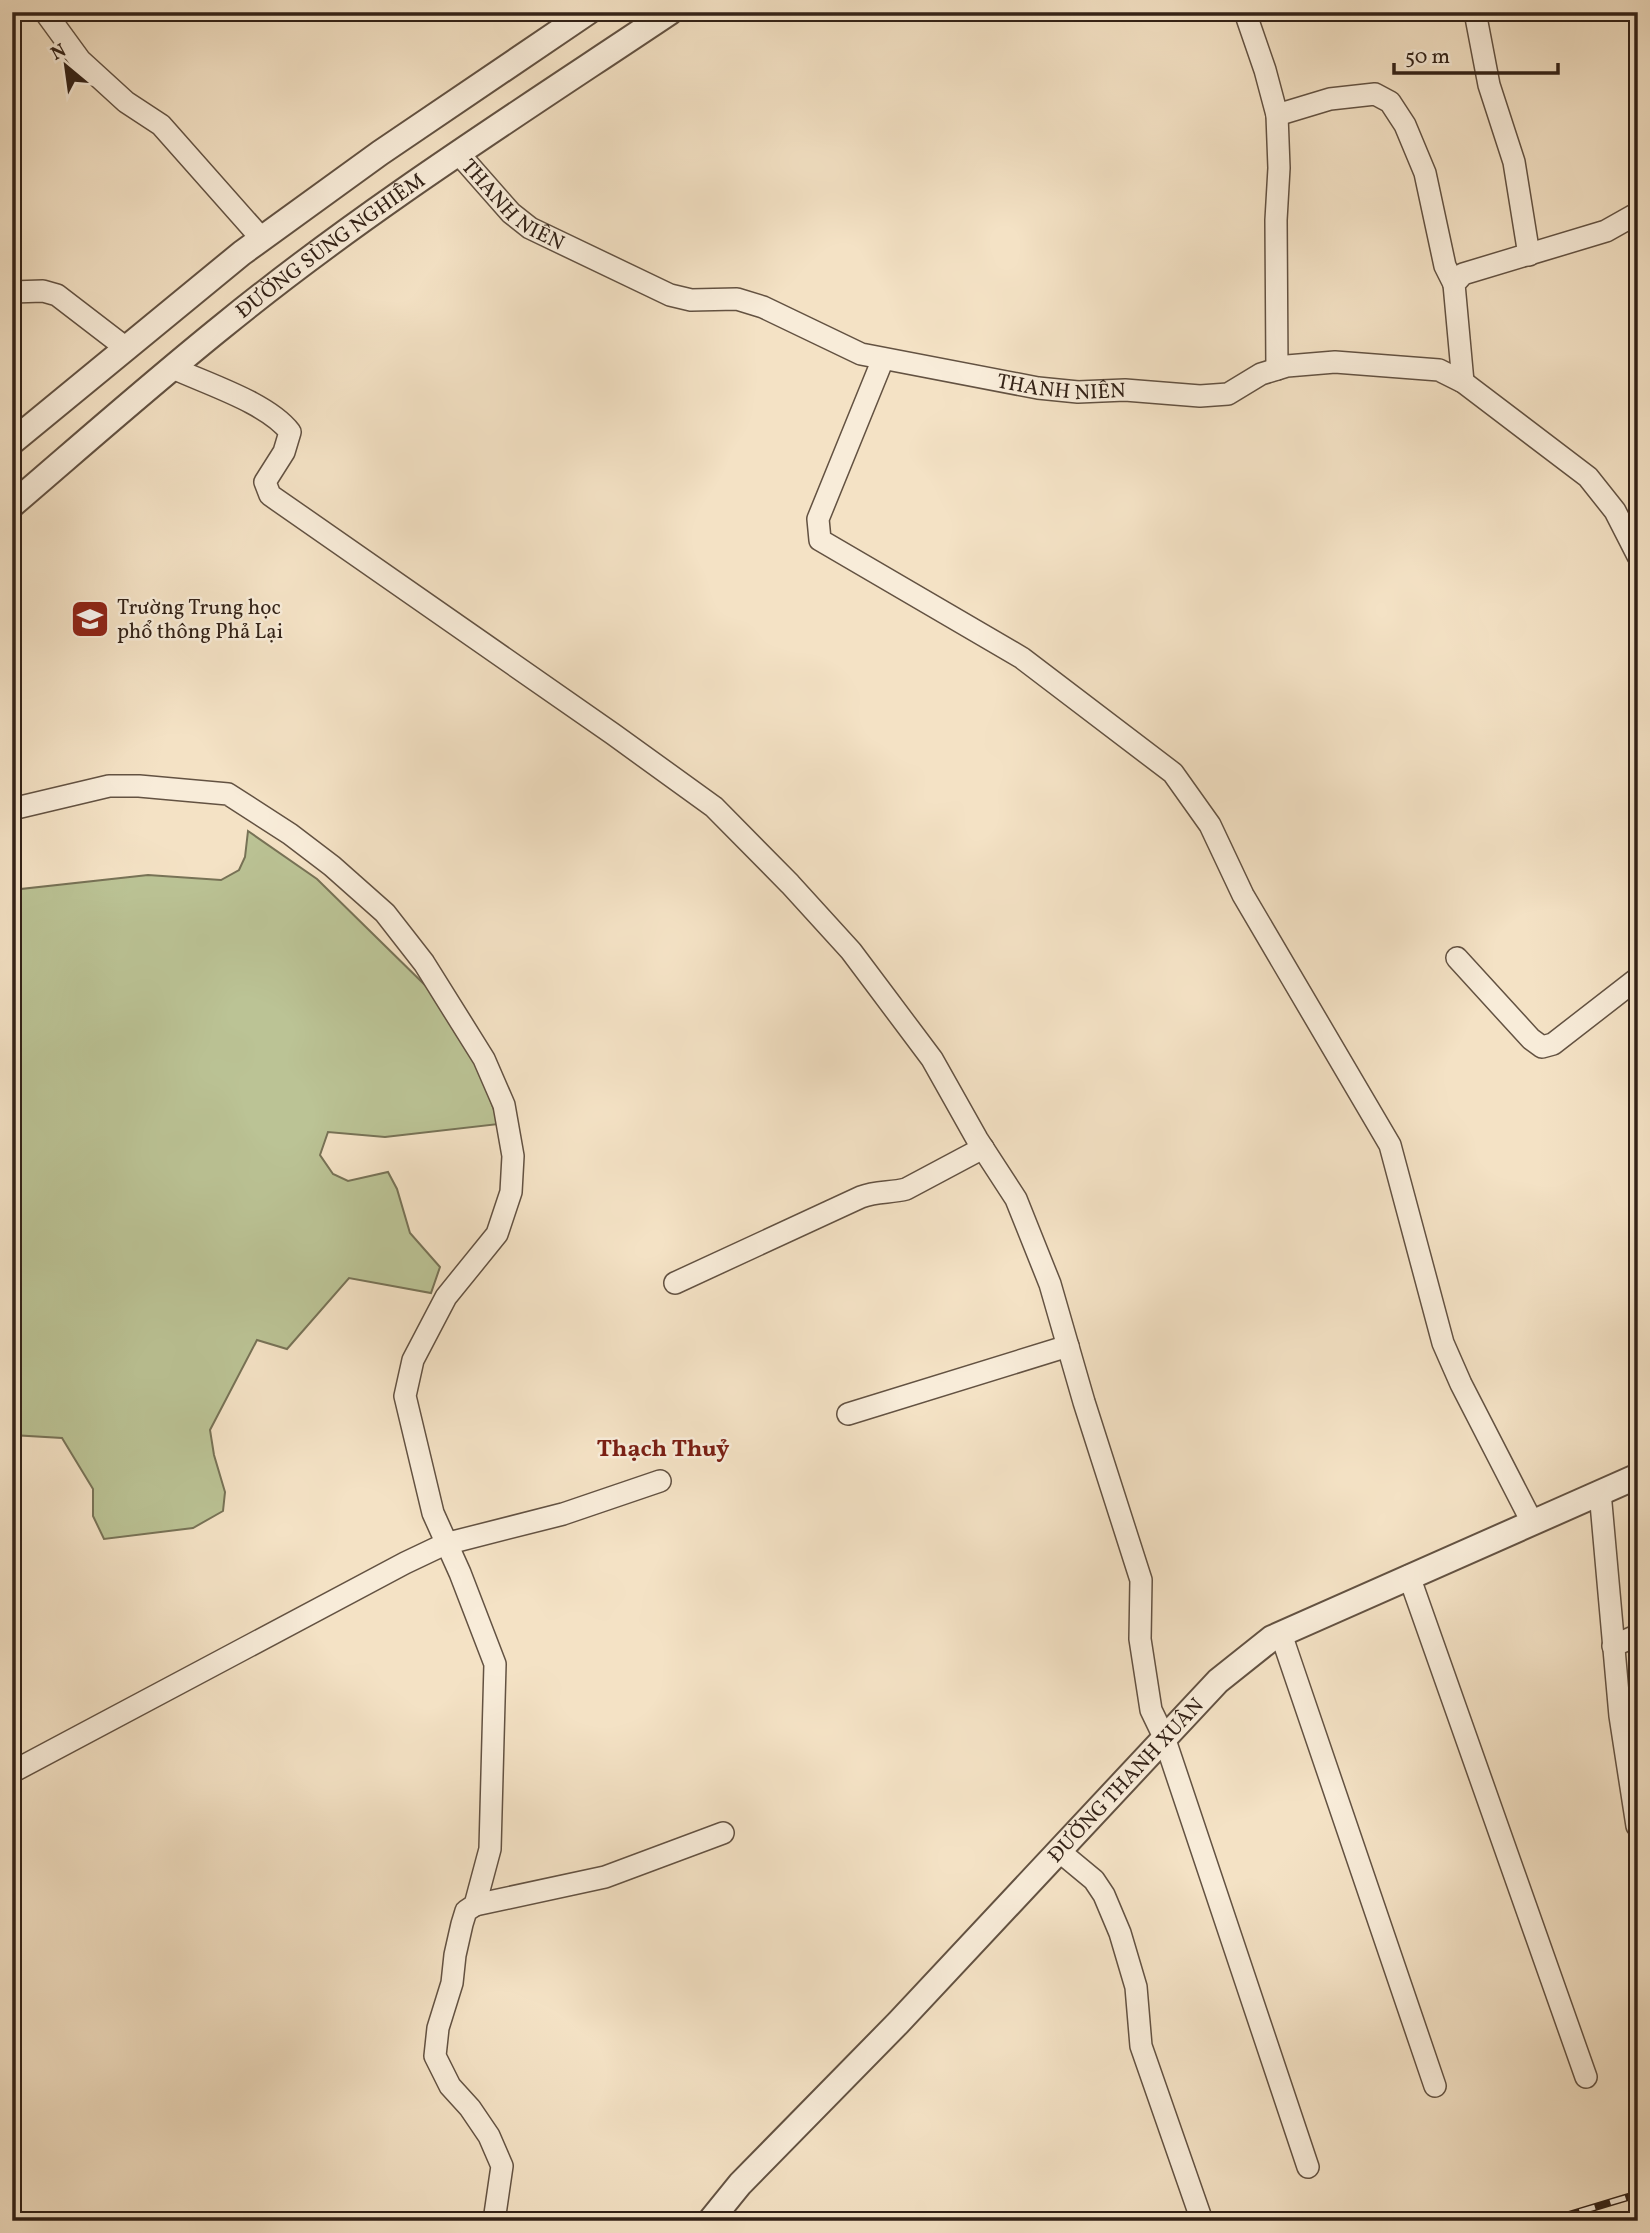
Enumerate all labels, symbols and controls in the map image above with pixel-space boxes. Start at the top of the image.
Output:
north arrow [32,32,102,102]
scale bar [1394,32,1559,76]
text: N [46,38,71,68]
text: 50 m [1405,43,1450,72]
street label: THANH NIÊN [454,153,569,258]
street label: ĐƯỜNG SÙNG NGHIÊM [230,167,432,326]
street label: THANH NIÊN [994,367,1126,408]
place label: Trường Trung học phổ thông Phả Lại [117,594,283,647]
school or university icon: Trường Trung học phổ thông Phả Lại [69,598,111,640]
district label: Thạch Thuỷ [597,1433,730,1467]
street label: ĐƯỜNG THANH XUÂN [1042,1692,1211,1870]

